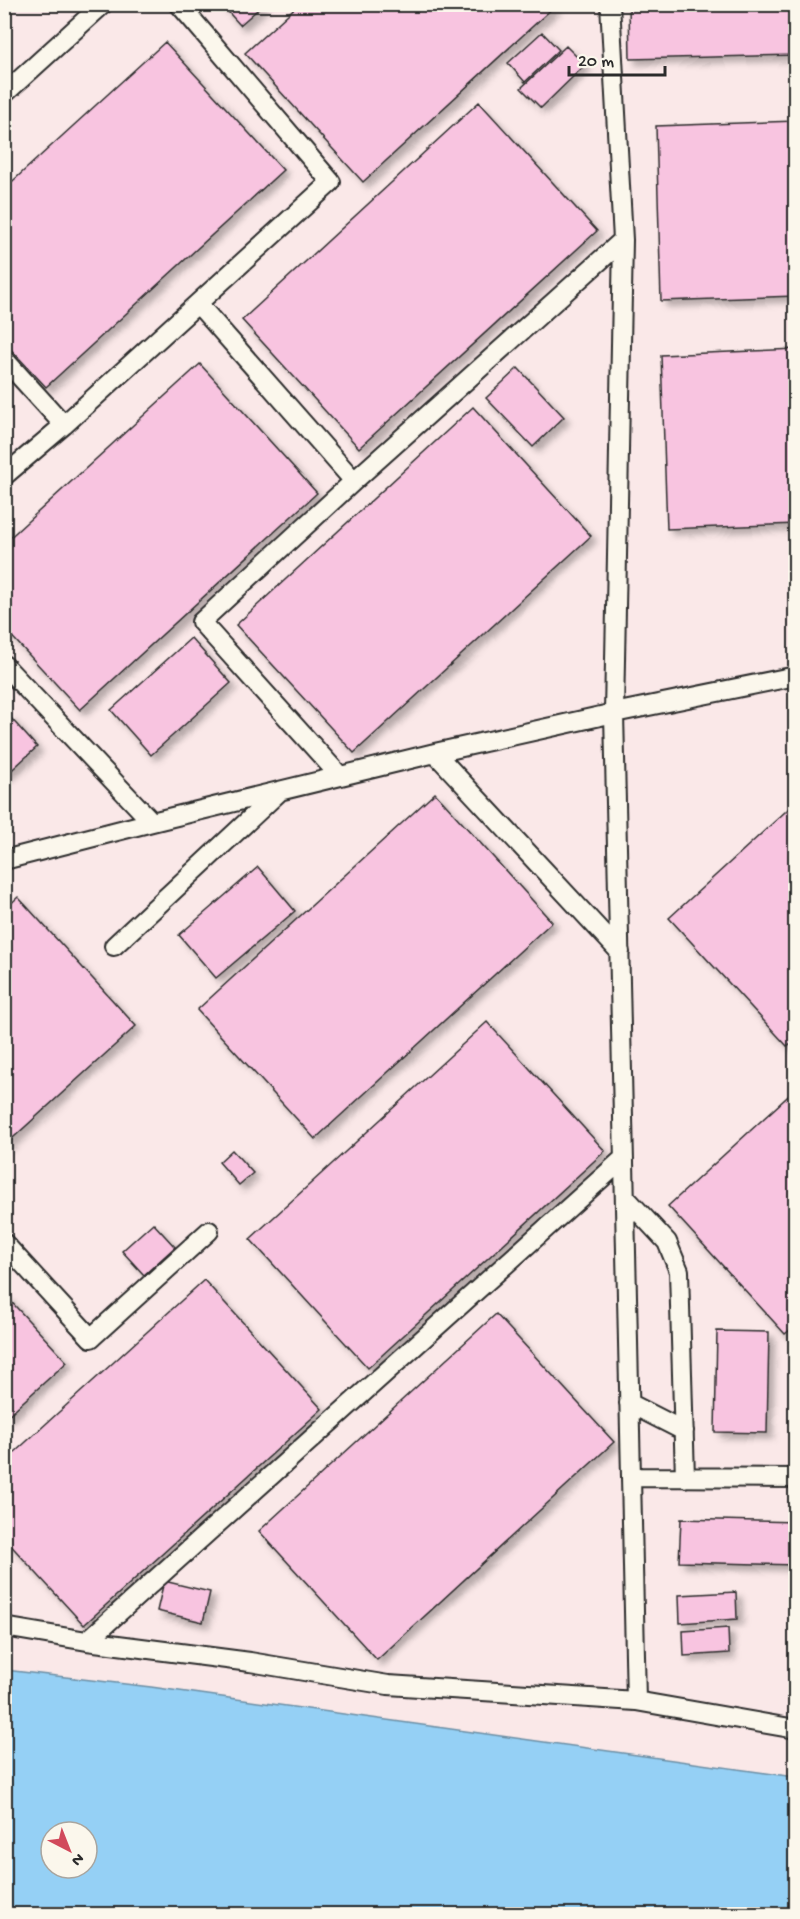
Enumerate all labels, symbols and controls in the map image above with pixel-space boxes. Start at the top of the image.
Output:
scale bar [569,39,665,77]
text: 20 m [578,52,614,73]
north arrow [39,1820,99,1880]
text: N [66,1848,87,1869]

